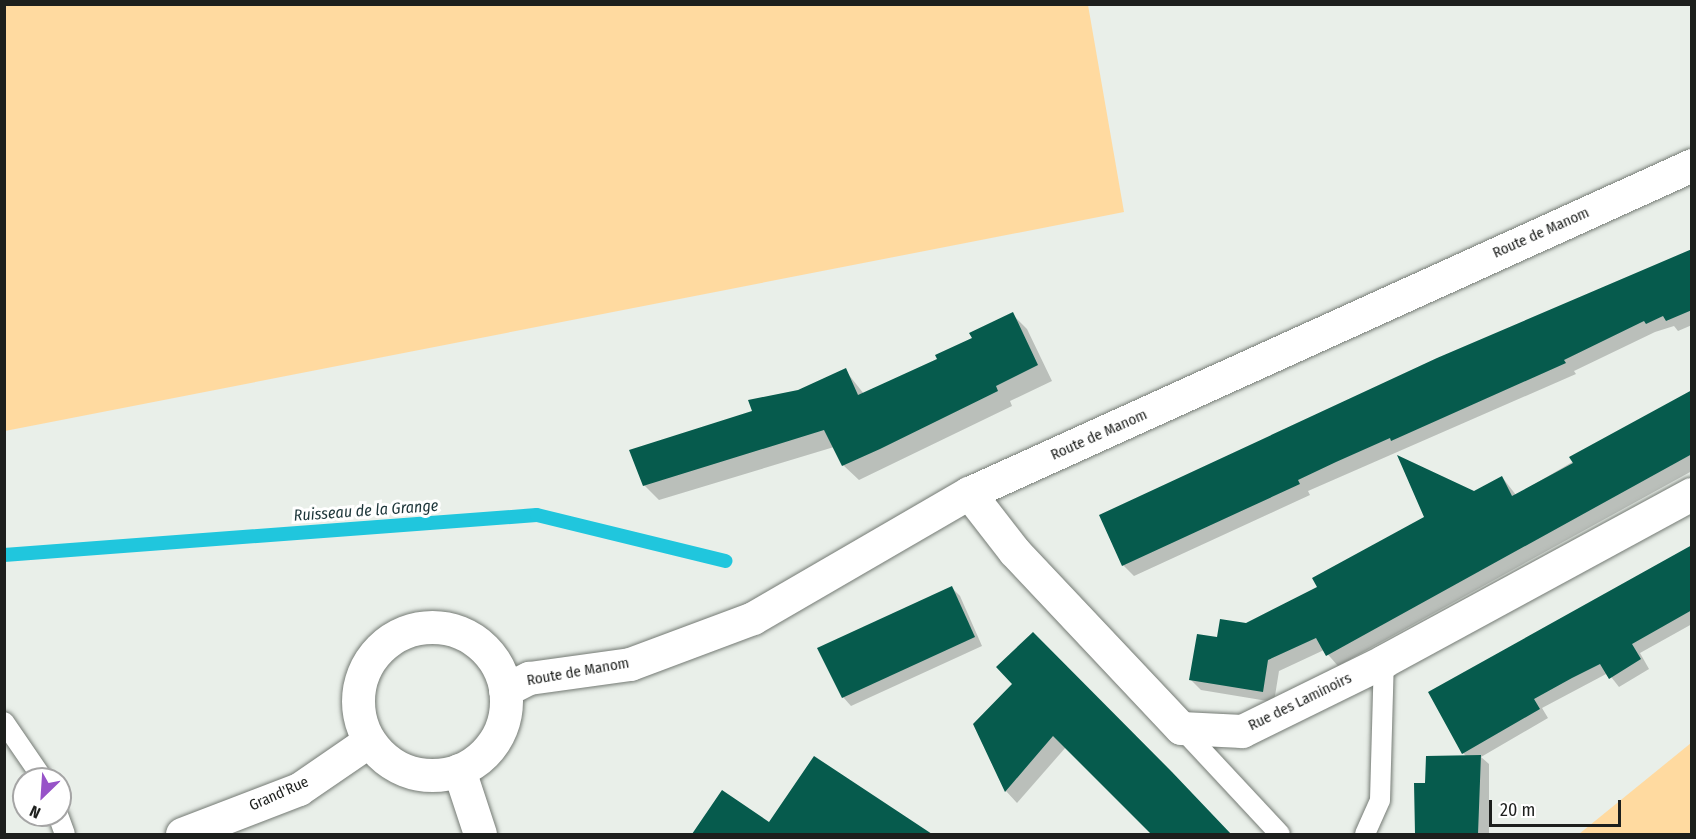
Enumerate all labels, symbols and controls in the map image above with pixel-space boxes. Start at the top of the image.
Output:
street label: Route de Manom [1490,204,1592,262]
street label: Route de Manom [1048,406,1150,464]
water label: Ruisseau de la Grange [293,496,439,526]
street label: Route de Manom [525,654,631,690]
street label: Rue des Laminoirs [1245,669,1355,735]
north arrow [12,767,72,827]
street label: Grand'Rue [247,773,311,815]
scale bar [1492,788,1624,826]
text: 20 m [1500,799,1535,821]
text: N [27,801,43,823]

